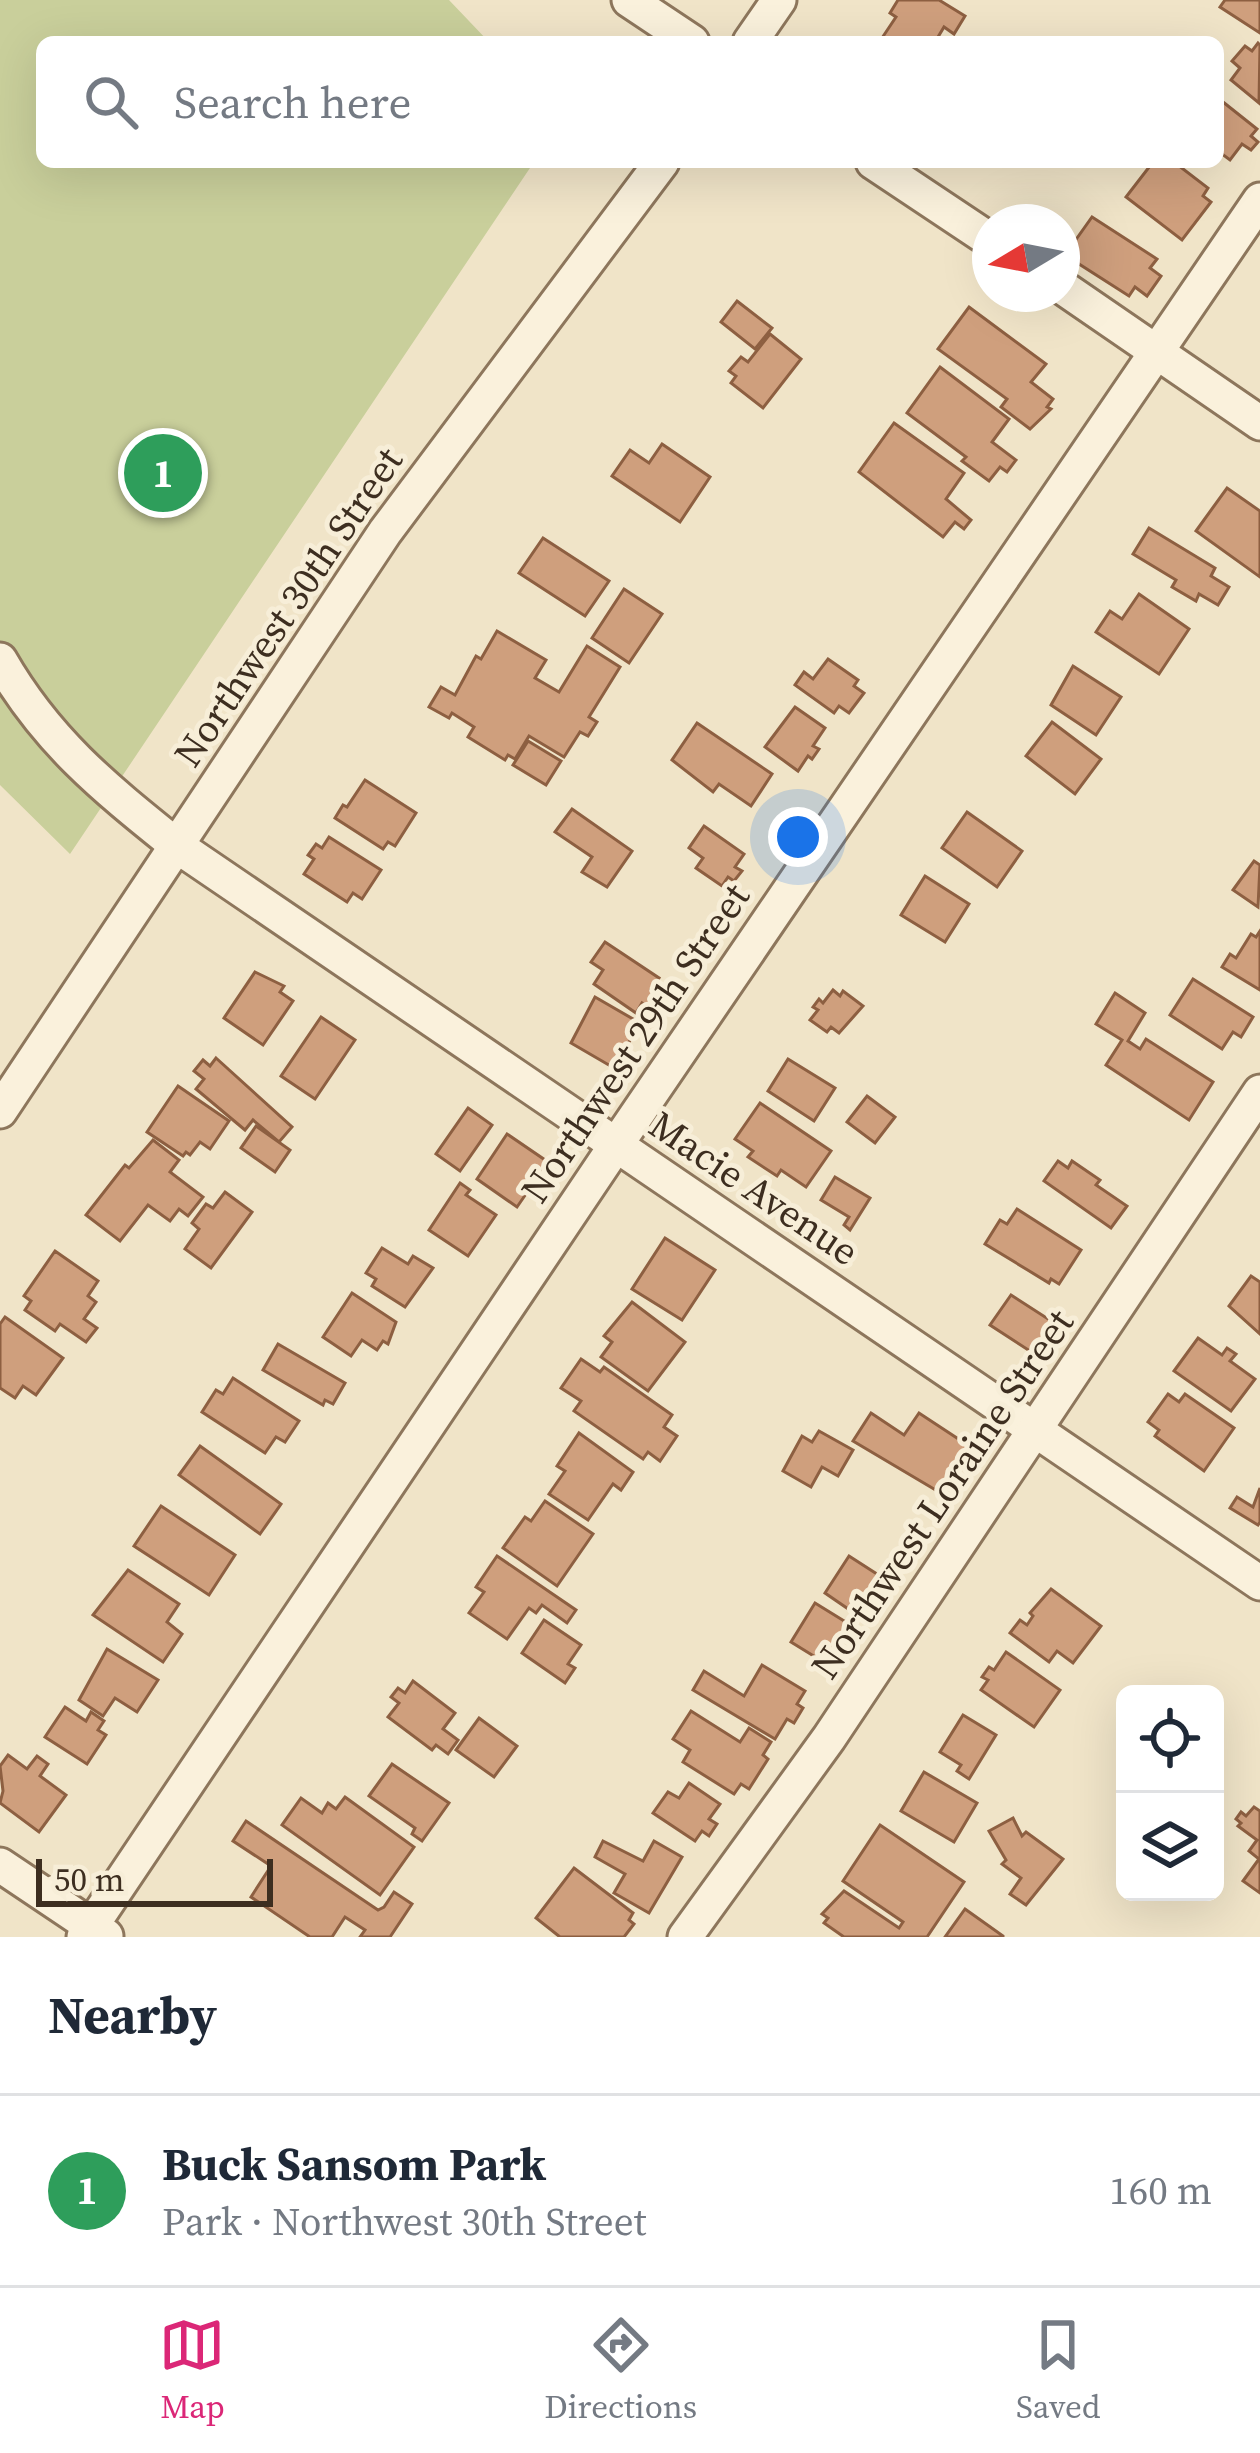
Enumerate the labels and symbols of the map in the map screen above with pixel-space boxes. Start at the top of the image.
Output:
north arrow [972,204,1080,312]
pin: 1 [124,428,202,518]
street label: Northwest 30th Street [161,437,415,777]
your location [768,807,828,867]
street label: Northwest 29th Street [508,873,762,1213]
street label: Macie Avenue [639,1098,869,1278]
street label: Northwest Loraine Street [798,1299,1086,1689]
scale bar [36,1853,273,1906]

